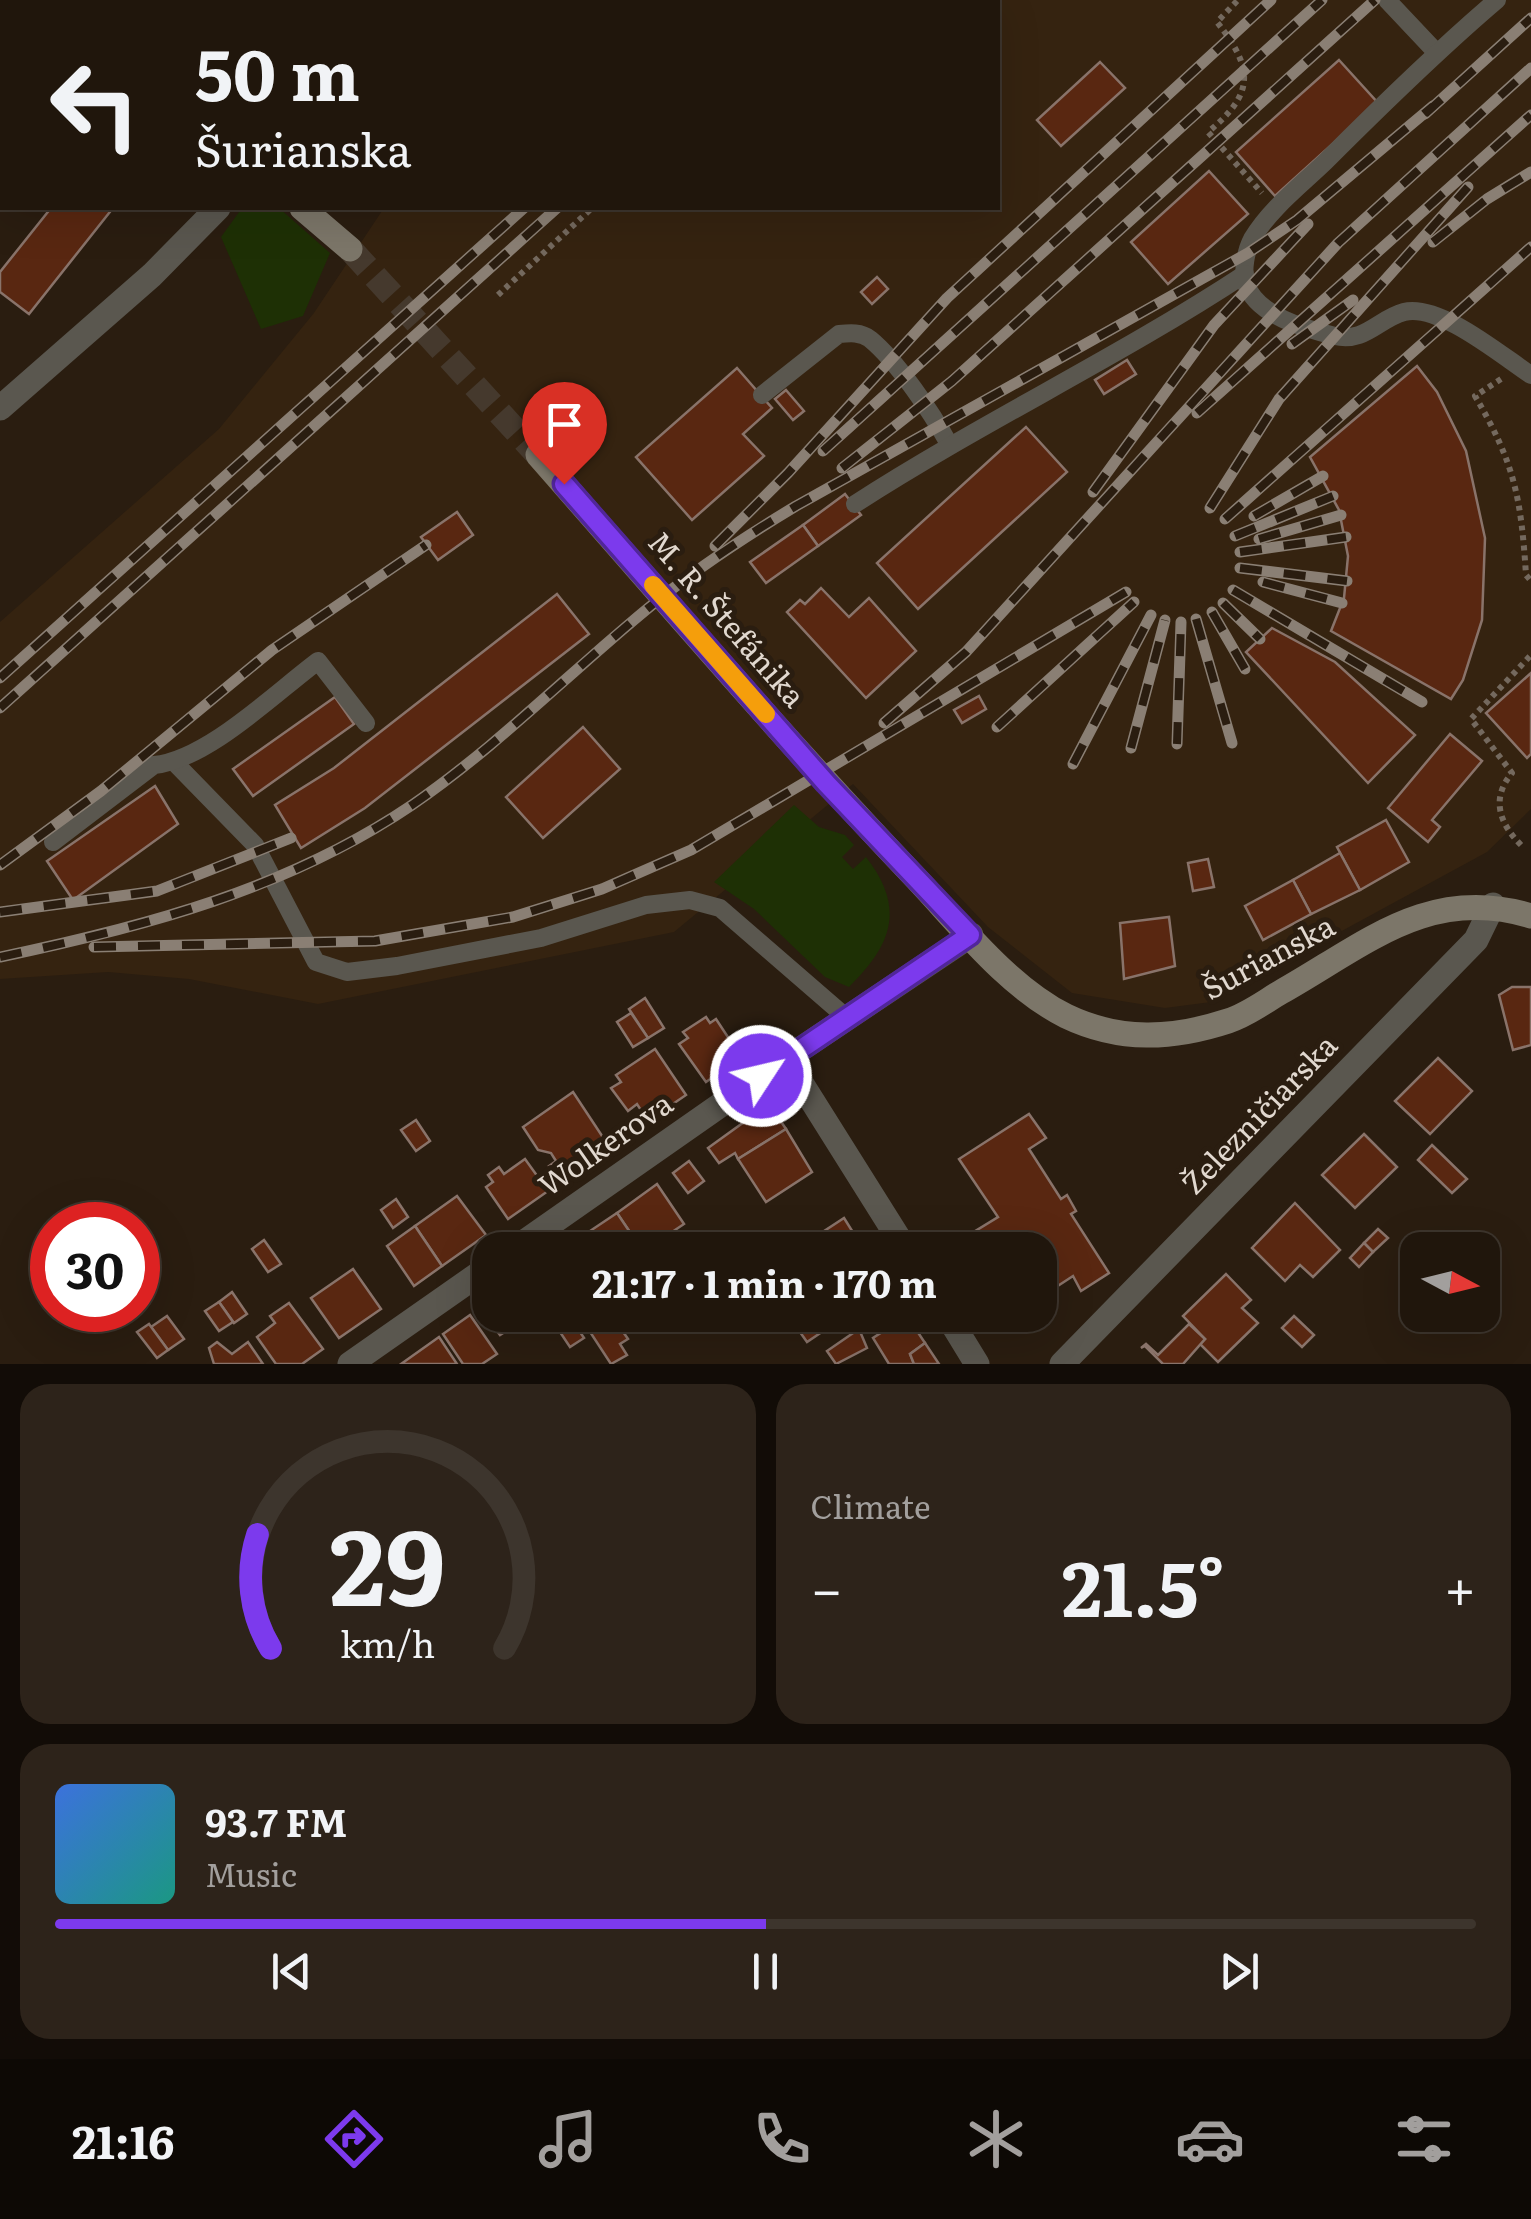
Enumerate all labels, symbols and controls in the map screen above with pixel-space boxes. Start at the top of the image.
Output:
text: 50 m [195,19,360,123]
icon: left [30,40,160,170]
text: Šurianska [195,114,411,181]
pin [522,382,607,485]
icon: arrive [537,397,592,452]
street label: M. R. Štefánika [639,520,818,716]
street label: Šurianska [1194,902,1342,1009]
street label: Železničiarska [1170,1022,1346,1203]
position arrow [709,1024,813,1128]
street label: Wolkerova [528,1080,681,1205]
speed limit sign: 30 [30,1202,160,1332]
north arrow [1400,1232,1500,1332]
map controls [1400,1232,1500,1332]
text: 21:17 · 1 min · 170 m [592,1253,937,1310]
text: Climate [811,1481,931,1529]
text: 29 [330,1484,446,1638]
text: 21.5° [1062,1529,1225,1640]
text: − [811,1545,843,1627]
text: + [1444,1545,1476,1627]
text: km/h [340,1616,435,1669]
text: 93.7 FM [205,1792,347,1849]
text: Music [205,1849,297,1897]
icon: previous [264,1944,319,1999]
icon: pause [738,1944,793,1999]
icon: next [1212,1944,1267,1999]
icon: directions [319,2104,389,2174]
icon: music [533,2104,603,2174]
icon: phone [747,2104,817,2174]
icon: climate [961,2104,1031,2174]
icon: car [1175,2104,1245,2174]
icon: filters [1389,2104,1459,2174]
text: 21:16 [72,2106,175,2173]

